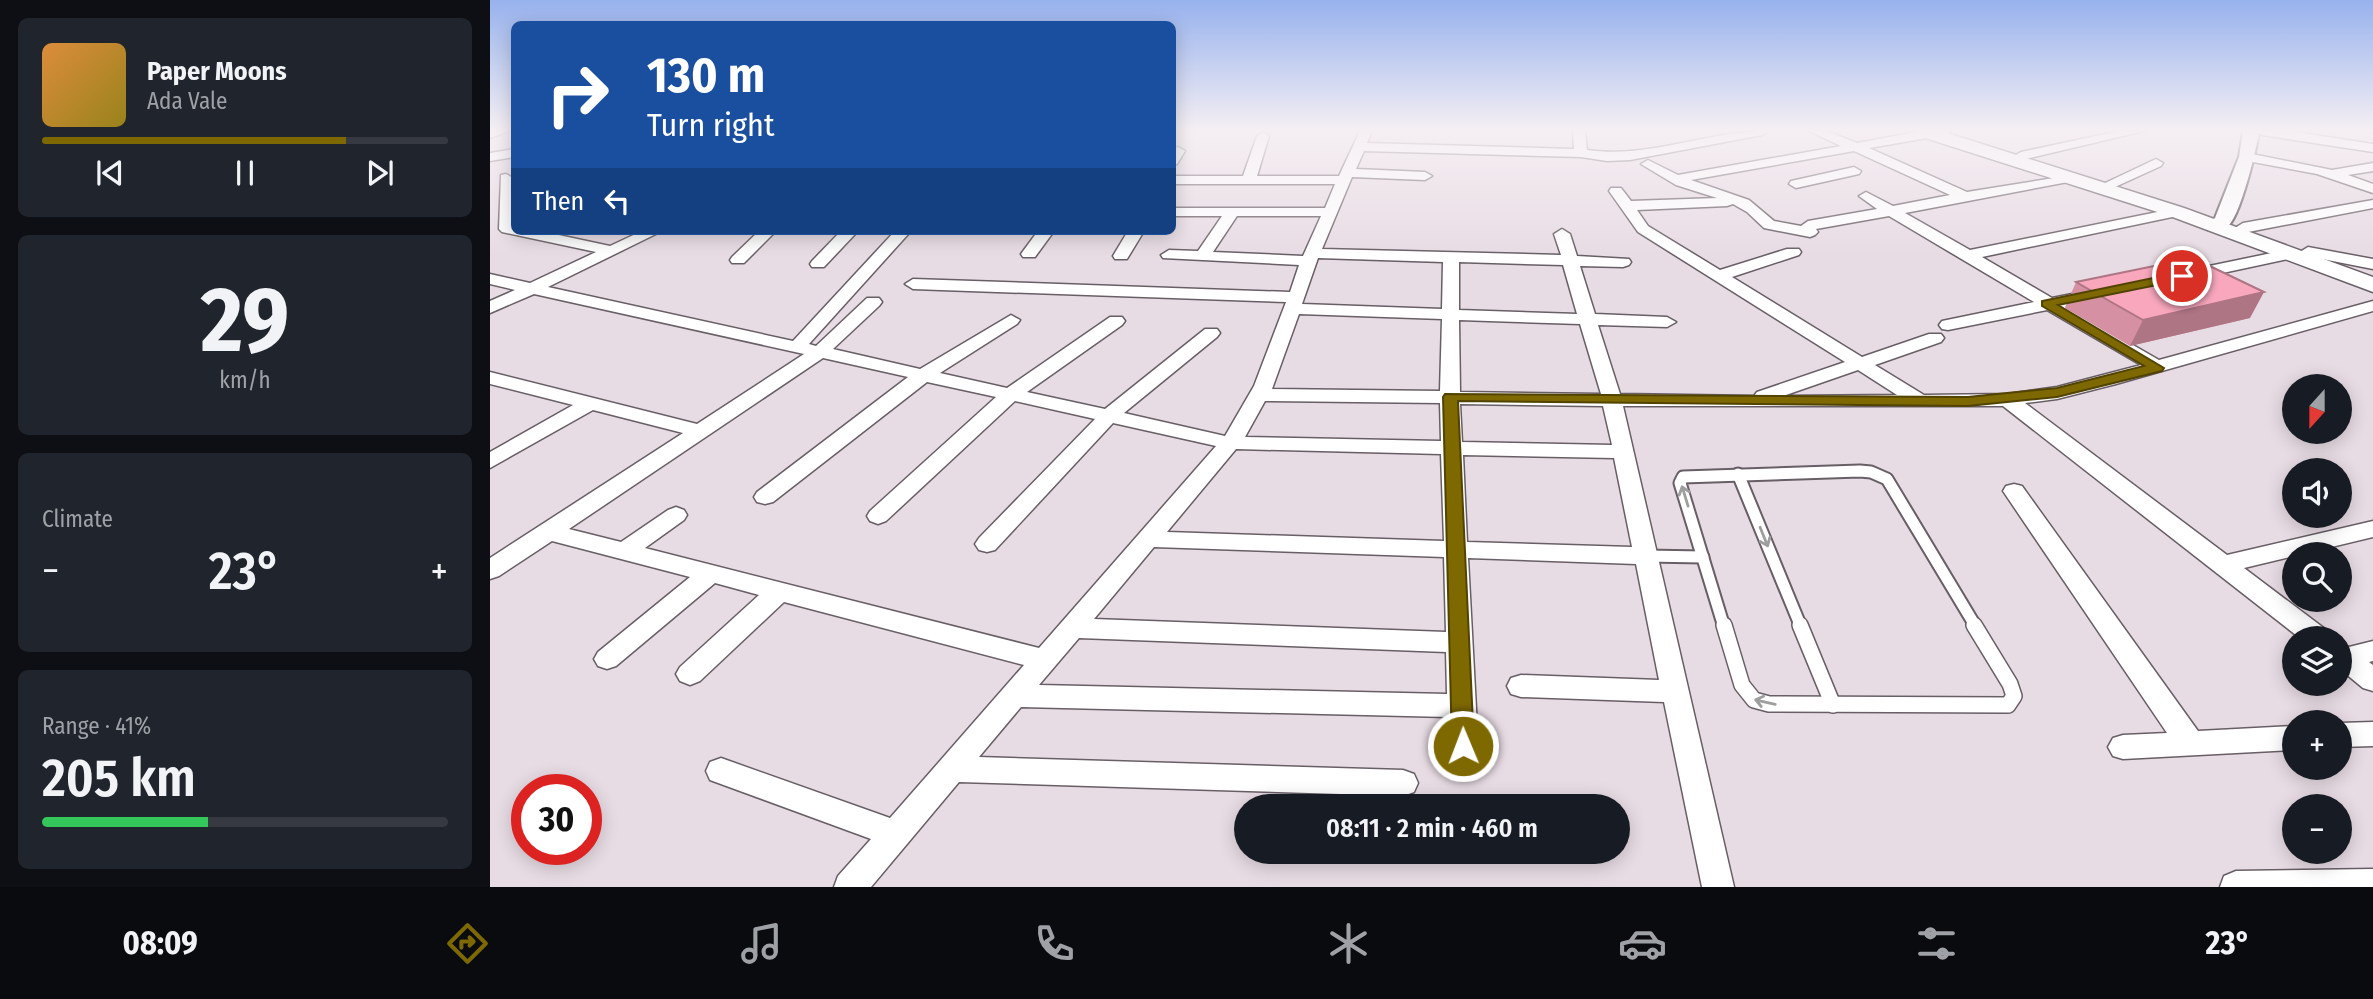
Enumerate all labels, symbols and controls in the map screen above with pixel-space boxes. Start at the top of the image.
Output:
text: 130 m [647,46,765,105]
icon: right [532,49,623,140]
text: Paper Moons [147,56,287,87]
text: Ada Vale [147,87,227,115]
text: Turn right [647,106,774,144]
icon: previous [91,154,129,192]
icon: pause [226,154,264,192]
icon: next [361,154,399,192]
icon: left [598,182,636,220]
text: Then [532,186,584,217]
pin [2152,246,2212,306]
icon: arrive [2163,257,2201,295]
text: 29 [201,266,289,375]
text: km/h [219,366,271,394]
north arrow [2282,374,2352,444]
map controls [2282,374,2352,864]
button: sound [2282,458,2352,528]
one-way arrow [1677,485,1690,507]
text: Climate [42,505,113,533]
one-way arrow [1758,526,1771,547]
text: 23° [209,540,281,603]
button: search [2282,542,2352,612]
text: − [42,548,59,594]
text: + [431,548,448,594]
button: layers [2282,626,2352,696]
one-way arrow [1754,694,1777,708]
position arrow [1426,709,1500,783]
button: + [2282,710,2352,780]
text: Range · 41% [42,712,151,740]
text: 205 km [42,747,196,810]
speed limit sign: 30 [511,774,602,865]
button: − [2282,794,2352,864]
text: 08:11 · 2 min · 460 m [1326,813,1538,844]
icon: directions [443,919,492,968]
icon: music [737,919,786,968]
icon: phone [1030,919,1079,968]
icon: climate [1324,919,1373,968]
icon: car [1618,919,1667,968]
icon: filters [1912,919,1961,968]
text: 08:09 [122,924,198,962]
text: 23° [2206,924,2251,962]

